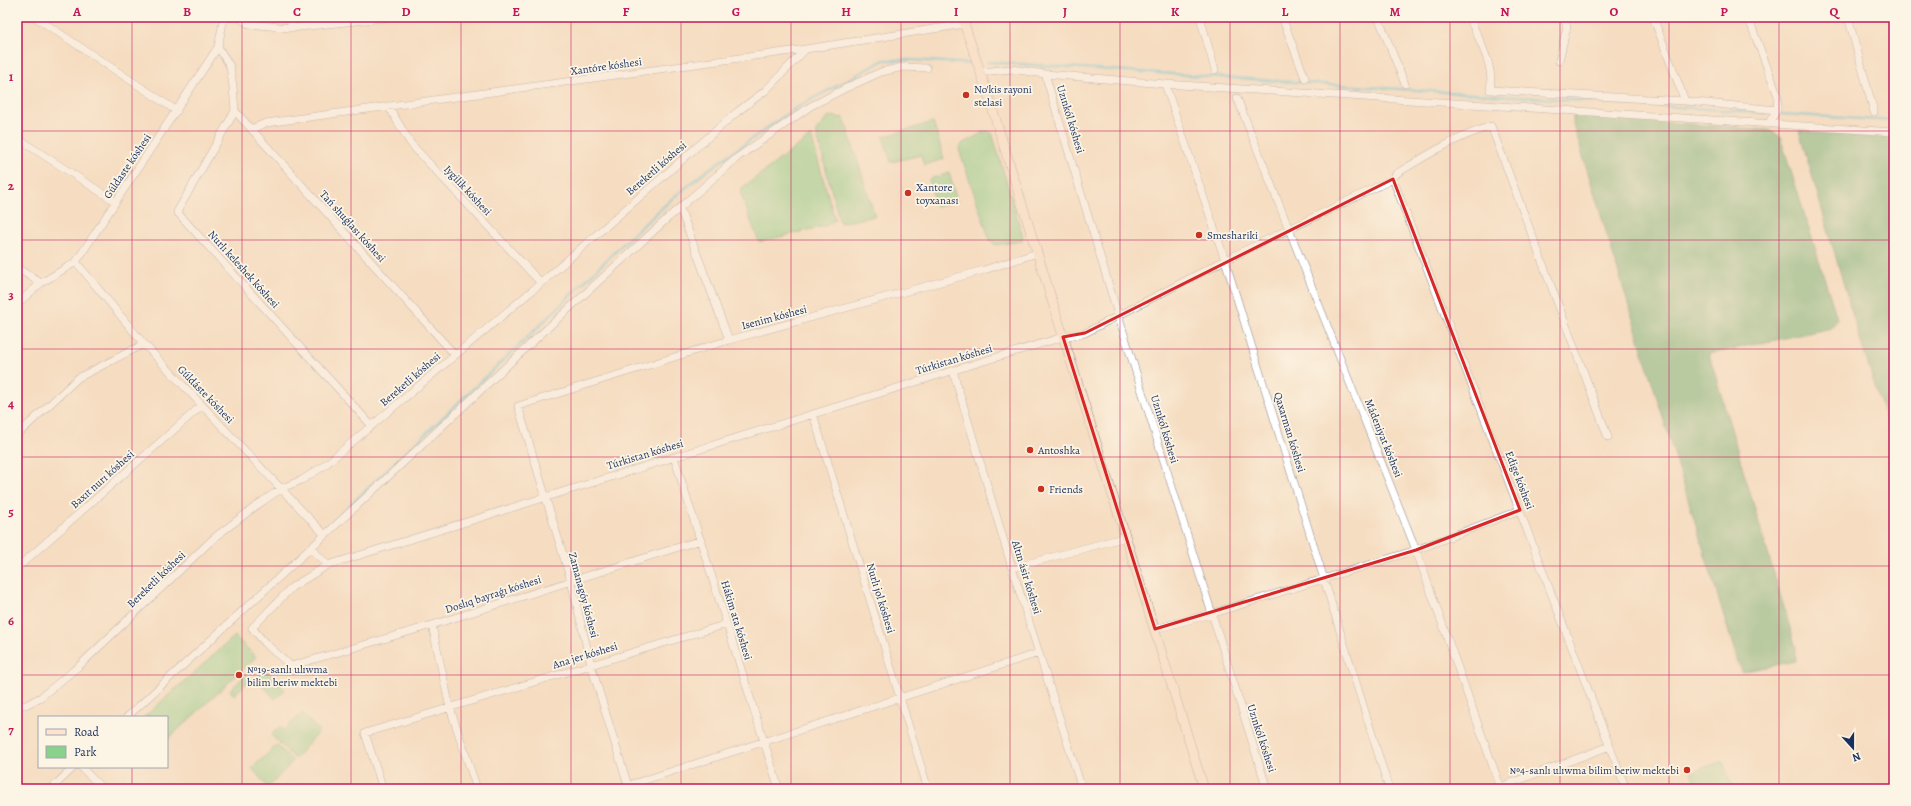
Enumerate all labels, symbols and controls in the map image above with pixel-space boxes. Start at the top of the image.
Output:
text: A [72,3,82,20]
text: B [183,3,191,20]
text: C [293,3,301,20]
text: D [401,3,411,20]
text: E [512,3,520,20]
text: F [623,3,630,20]
text: G [732,3,740,20]
text: H [841,3,851,20]
text: I [954,3,959,20]
text: J [1063,3,1067,20]
text: K [1171,3,1180,20]
text: L [1282,3,1289,20]
text: M [1390,3,1401,20]
text: N [1500,3,1510,20]
text: O [1610,3,1619,20]
text: P [1720,3,1728,20]
text: Q [1830,3,1841,20]
street label: Xantóre kóshesi [569,54,643,79]
text: 1 [9,68,14,85]
place label: No'kis rayoni stelasi [974,82,1032,110]
street label: Uzınkól kóshesi [1053,83,1088,155]
marker: No'kis rayoni stelasi [961,90,971,100]
street label: Gúldaste kóshesi [100,131,155,202]
street label: Bereketli kóshesi [623,138,690,199]
street label: Iygilik kóshesi [440,162,495,219]
text: 2 [8,177,15,194]
place label: Xantore toyxanası [916,180,959,208]
street label: Tań shuǵlası kóshesi [316,187,389,265]
marker: Xantore toyxanası [903,188,913,198]
street label: Nurlı keleshek kóshesi [205,227,283,312]
place label: Smeshariki [1207,228,1258,243]
marker: Smeshariki [1194,230,1204,240]
text: 3 [8,286,14,303]
street label: Isenim kóshesi [740,302,808,333]
street label: Túrkistan kóshesi [914,341,994,378]
street label: Bereketli kóshesi [377,349,444,410]
street label: Gúldáste kóshesi [174,362,237,427]
street label: Qaxarman kóshesi [1270,390,1309,474]
street label: Uzınkól kóshesi [1147,393,1182,465]
text: 4 [8,395,14,412]
street label: Mádeniyat kóshesi [1361,397,1406,480]
street label: Túrkistan kóshesi [605,436,685,473]
place label: Antoshka [1037,443,1081,458]
marker: Antoshka [1025,445,1035,455]
street label: Baxıt nurı kóshesi [67,447,137,512]
street label: Edige kóshesi [1502,449,1538,511]
place label: Friends [1049,482,1083,497]
marker: Friends [1036,484,1046,494]
text: 5 [8,503,14,520]
street label: Altın ásir kóshesi [1008,537,1045,616]
street label: Bereketli kóshesi [124,548,189,611]
street label: Zamanagóy kóshesi [565,551,602,640]
street label: Nurlı jol kóshesi [863,561,898,635]
street label: Doslıq bayraǵı kóshesi [443,572,543,617]
street label: Hákim ata kóshesi [717,578,756,662]
text: 6 [8,612,14,629]
street label: Ana jer kóshesi [550,638,619,673]
place label: №19-sanlı ulıwma bilim beriw mektebi [247,662,337,690]
marker: №19-sanlı ulıwma bilim beriw mektebi [234,670,244,680]
street label: Uzınkól kóshesi [1243,702,1280,774]
legend [38,716,168,768]
text: 7 [8,721,14,738]
text: Road [74,724,100,740]
north arrow [1833,728,1873,768]
text: Park [74,744,97,760]
text: N [1850,748,1863,765]
place label: №4-sanlı ulıwma bilim beriw mektebi [1510,763,1679,778]
marker: №4-sanlı ulıwma bilim beriw mektebi [1682,765,1692,775]

